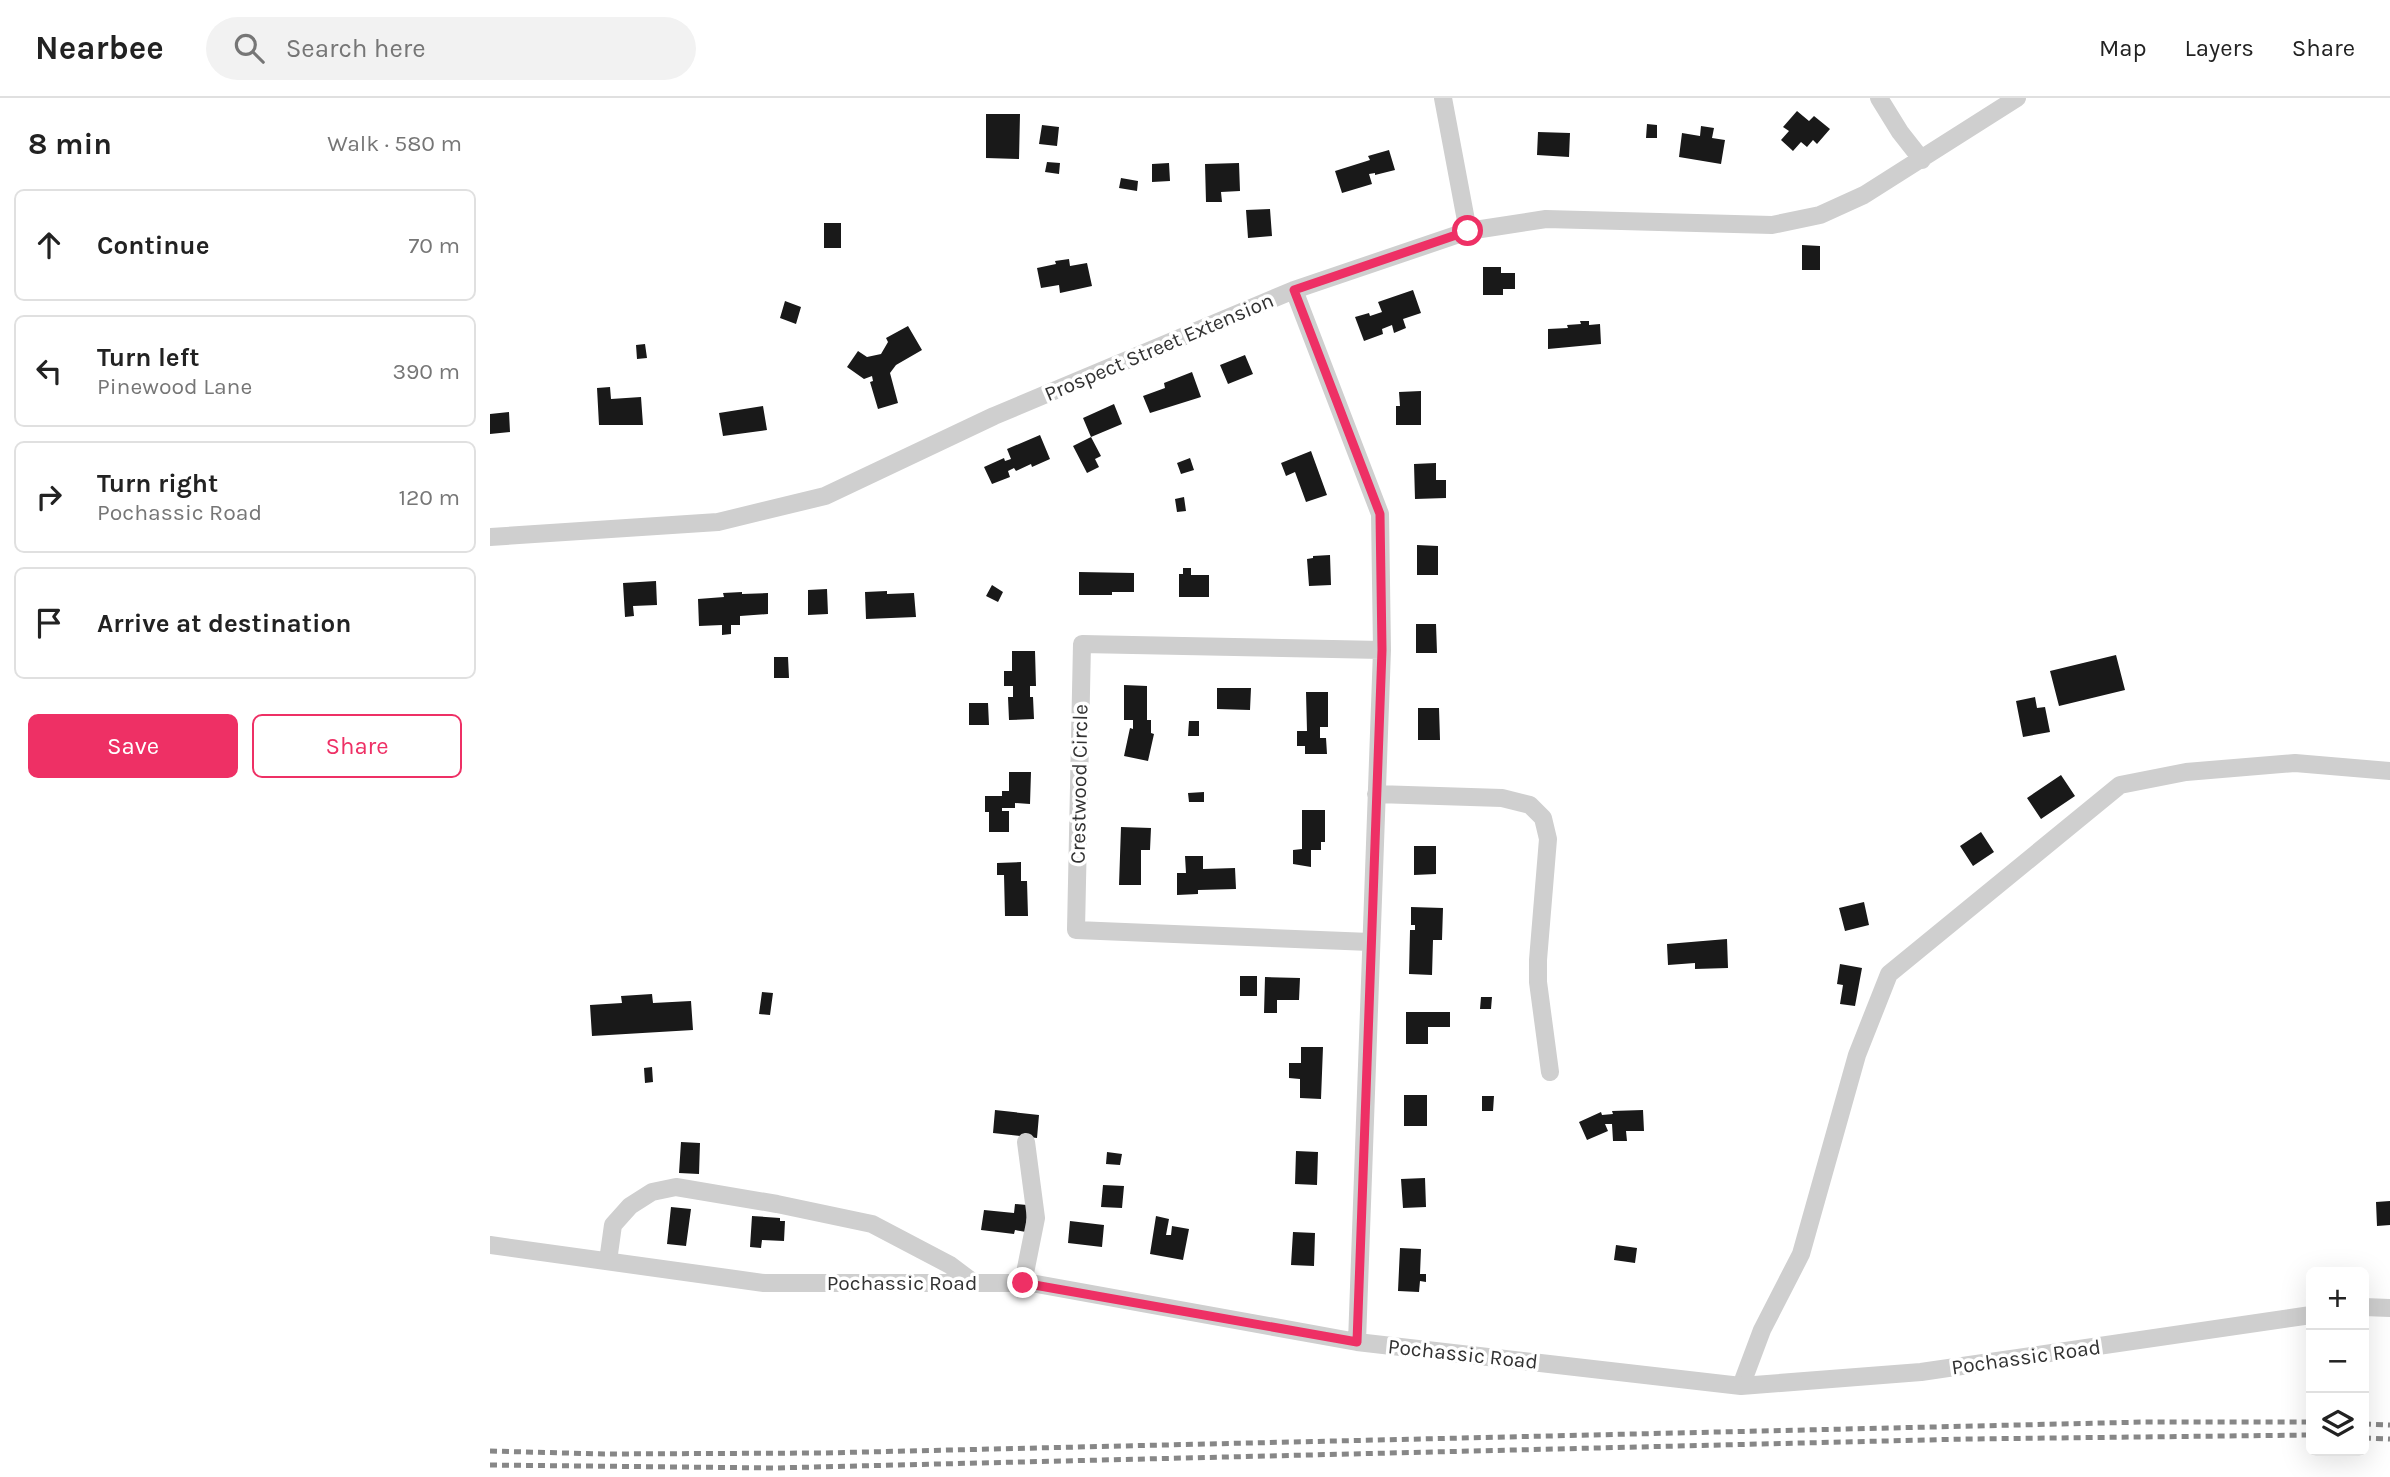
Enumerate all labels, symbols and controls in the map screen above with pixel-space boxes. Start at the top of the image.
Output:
search box [206,17,696,80]
text: Nearbee [35,29,164,67]
icon: search [230,29,268,67]
text: Search here [286,33,426,64]
text: Map [2099,34,2147,62]
text: Layers [2185,34,2254,62]
text: Share [2292,34,2355,62]
text: 8 min [28,126,112,162]
text: Walk · 580 m [327,130,462,157]
route start [1452,215,1483,246]
icon: ahead [30,226,68,264]
text: Continue [97,230,209,261]
text: 70 m [409,232,460,259]
street label: Prospect Street Extension [1041,288,1277,406]
text: Turn left [97,342,199,373]
icon: left [30,352,68,390]
text: 390 m [392,358,460,385]
text: Pinewood Lane [97,373,252,400]
text: Turn right [97,468,218,499]
icon: right [30,478,68,516]
text: 120 m [398,484,460,511]
text: Pochassic Road [97,499,262,526]
icon: arrive [30,604,68,642]
text: Arrive at destination [97,608,351,639]
street label: Crestwood Circle [1066,704,1092,864]
button: Save [28,714,238,778]
button: Share [252,714,462,778]
route end [1007,1267,1038,1298]
map controls [2306,1267,2369,1456]
button: + [2306,1267,2369,1330]
street label: Pochassic Road [827,1271,977,1295]
button: − [2306,1330,2369,1393]
street label: Pochassic Road [1387,1334,1539,1374]
street label: Pochassic Road [1950,1335,2102,1379]
button: layers [2306,1393,2369,1456]

